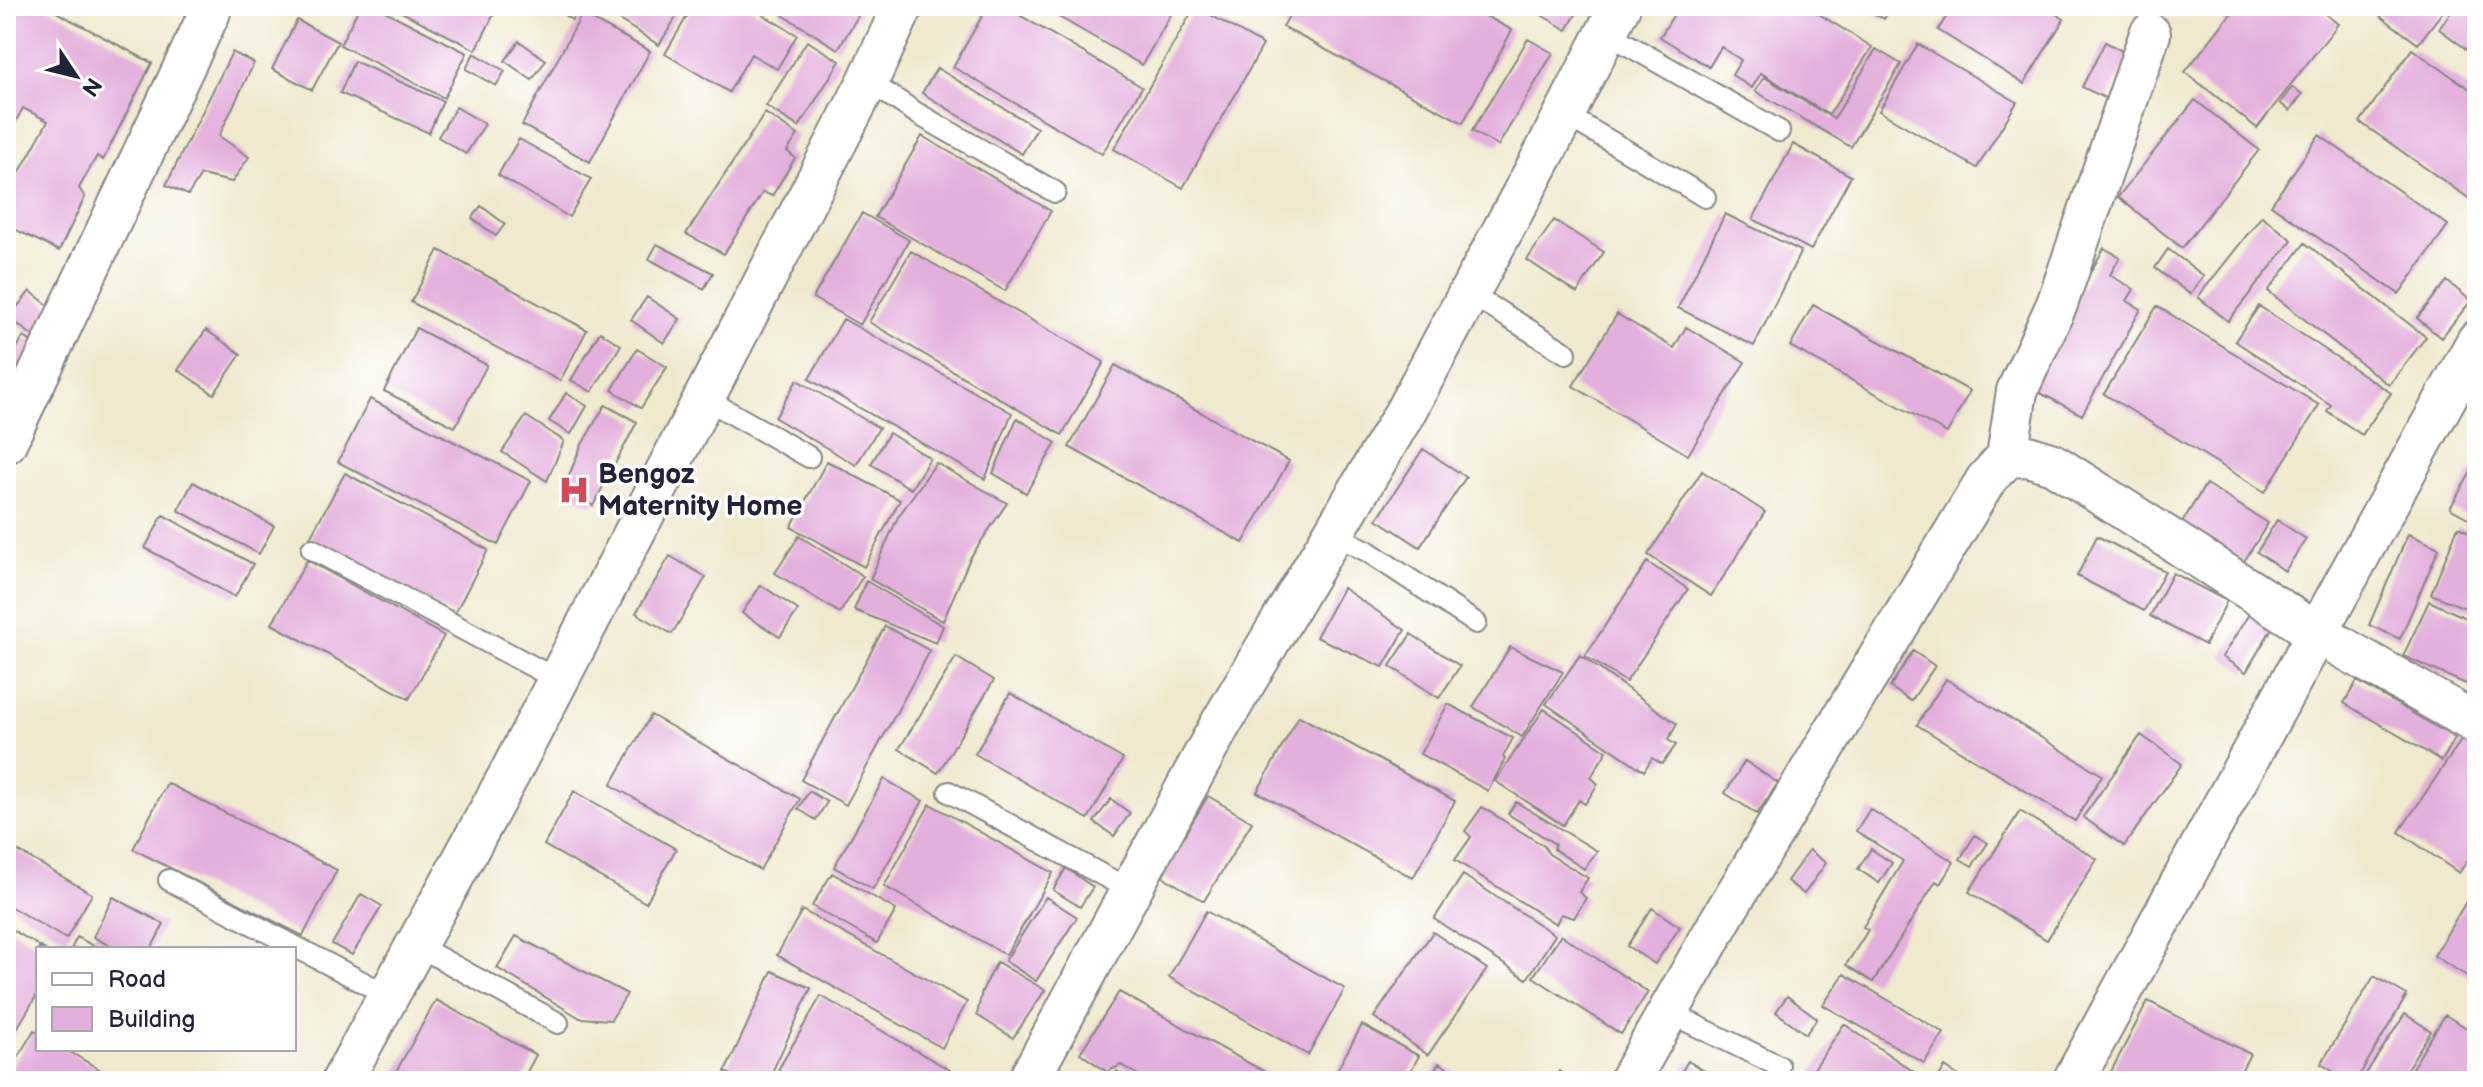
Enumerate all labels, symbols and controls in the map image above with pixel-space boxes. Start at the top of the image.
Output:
north arrow [36,36,116,116]
text: N [75,72,107,101]
place label: Bengoz Maternity Home [598,458,802,523]
hospital icon: Bengoz Maternity Home [557,473,591,507]
legend [36,947,296,1051]
text: Road [108,965,166,994]
text: Building [108,1005,195,1034]

